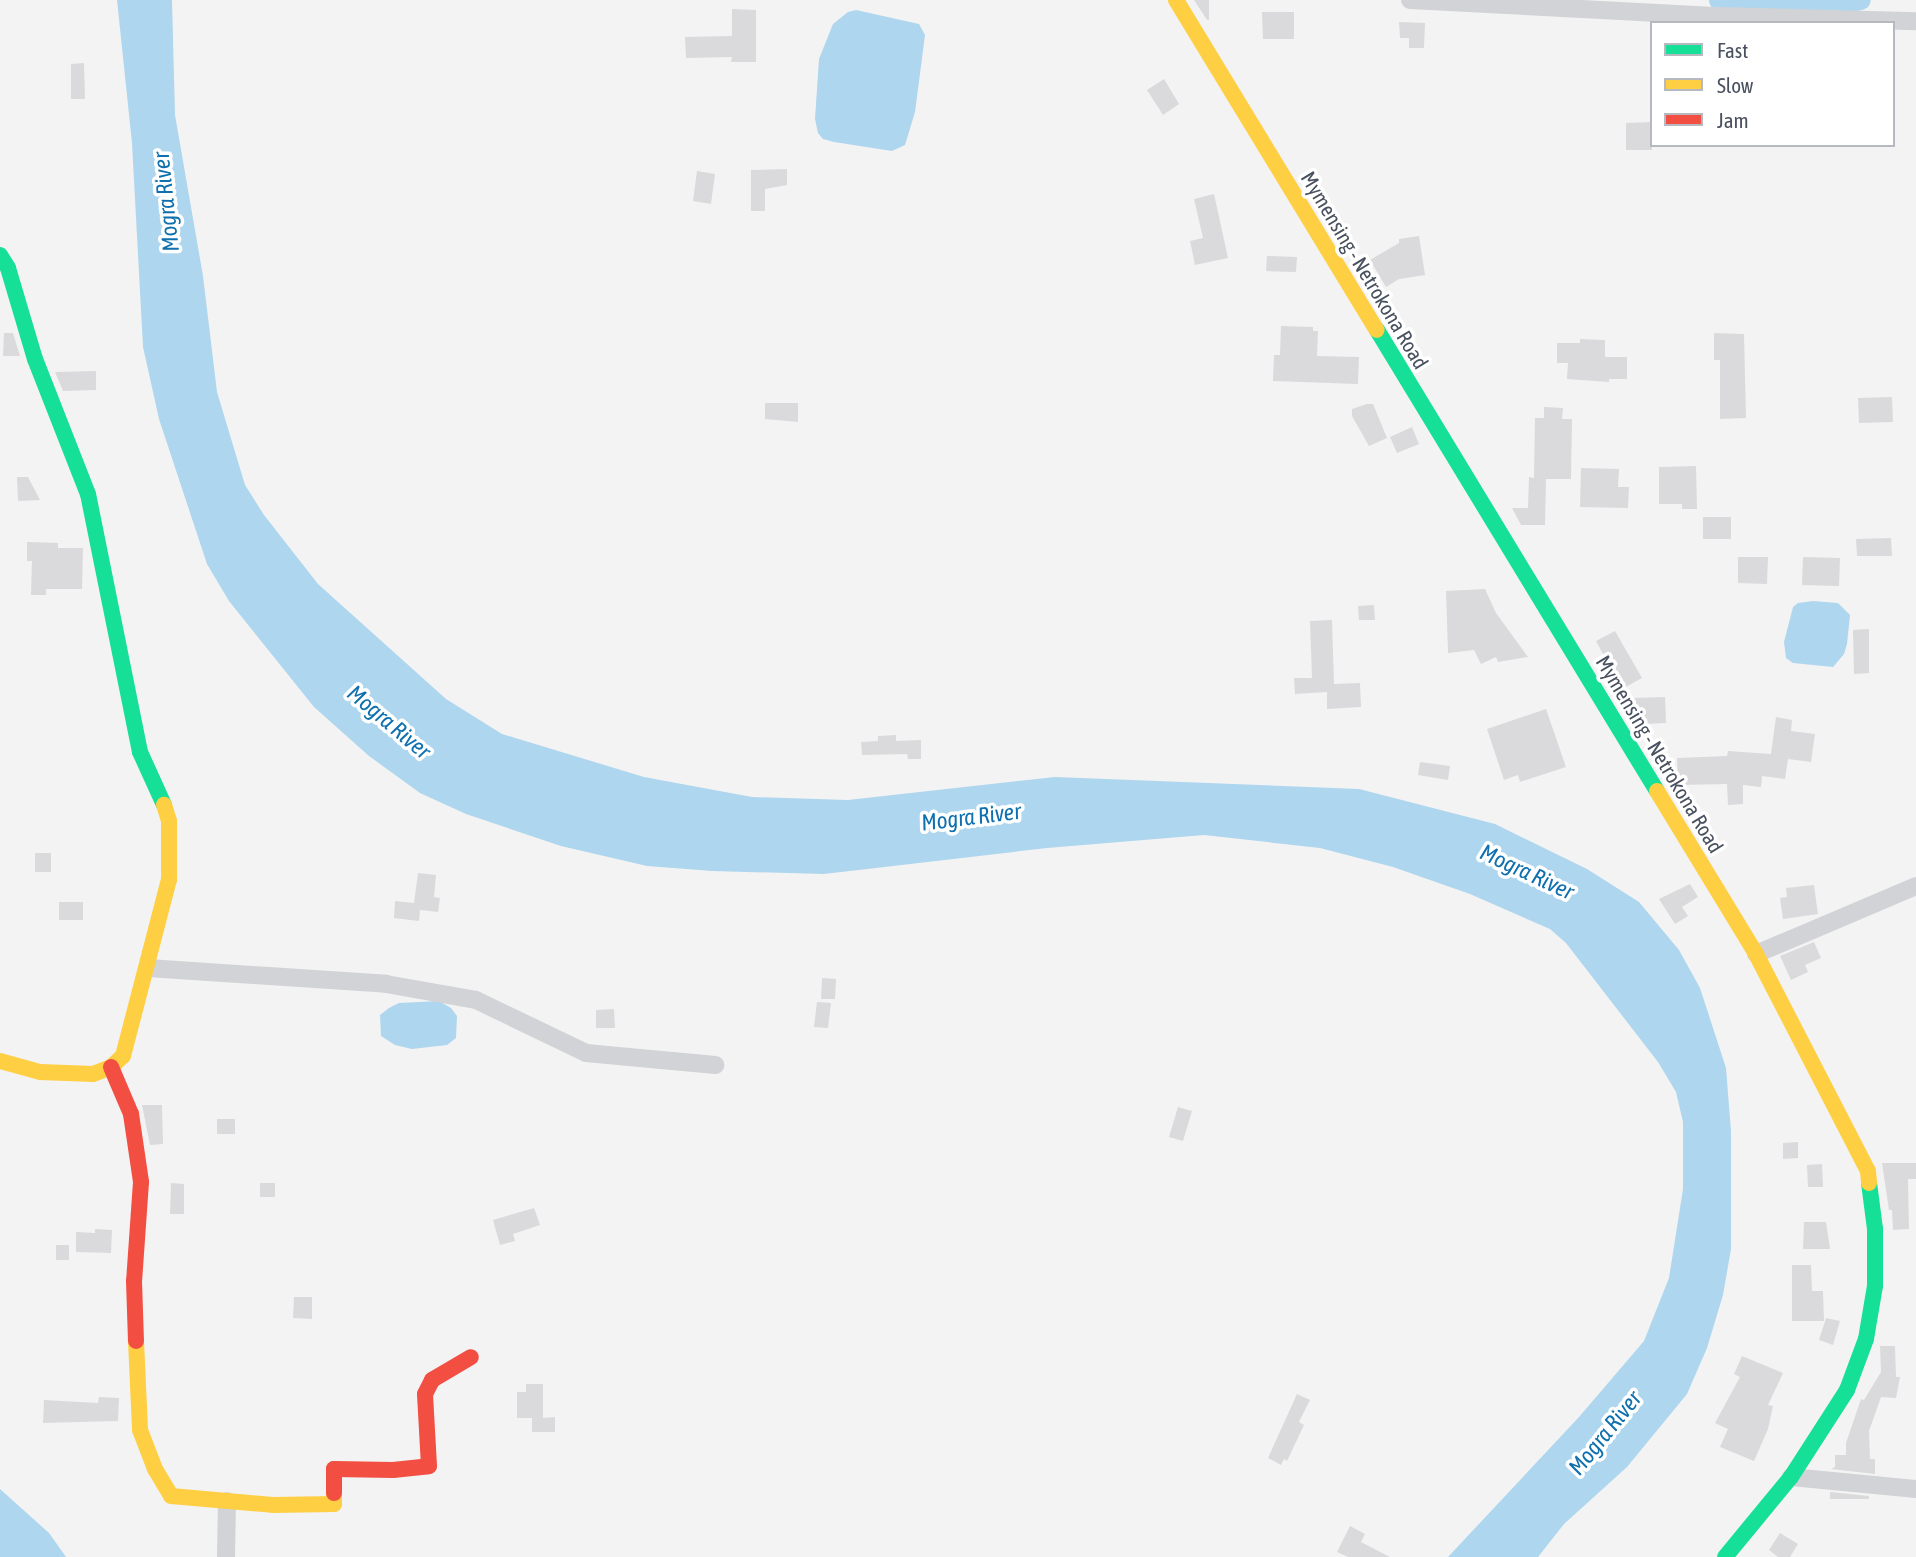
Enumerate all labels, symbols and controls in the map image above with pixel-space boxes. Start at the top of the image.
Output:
legend [1650,21,1895,147]
text: Fast [1717,38,1748,62]
text: Slow [1717,73,1753,97]
text: Jam [1717,108,1749,132]
water label: Mogra River [147,151,185,253]
street label: Mymensing - Netrokona Road [1296,167,1434,373]
street label: Mymensing - Netrokona Road [1591,651,1729,857]
water label: Mogra River [342,679,436,765]
water label: Mogra River [920,797,1022,837]
water label: Mogra River [1476,838,1578,906]
water label: Mogra River [1563,1385,1647,1481]

